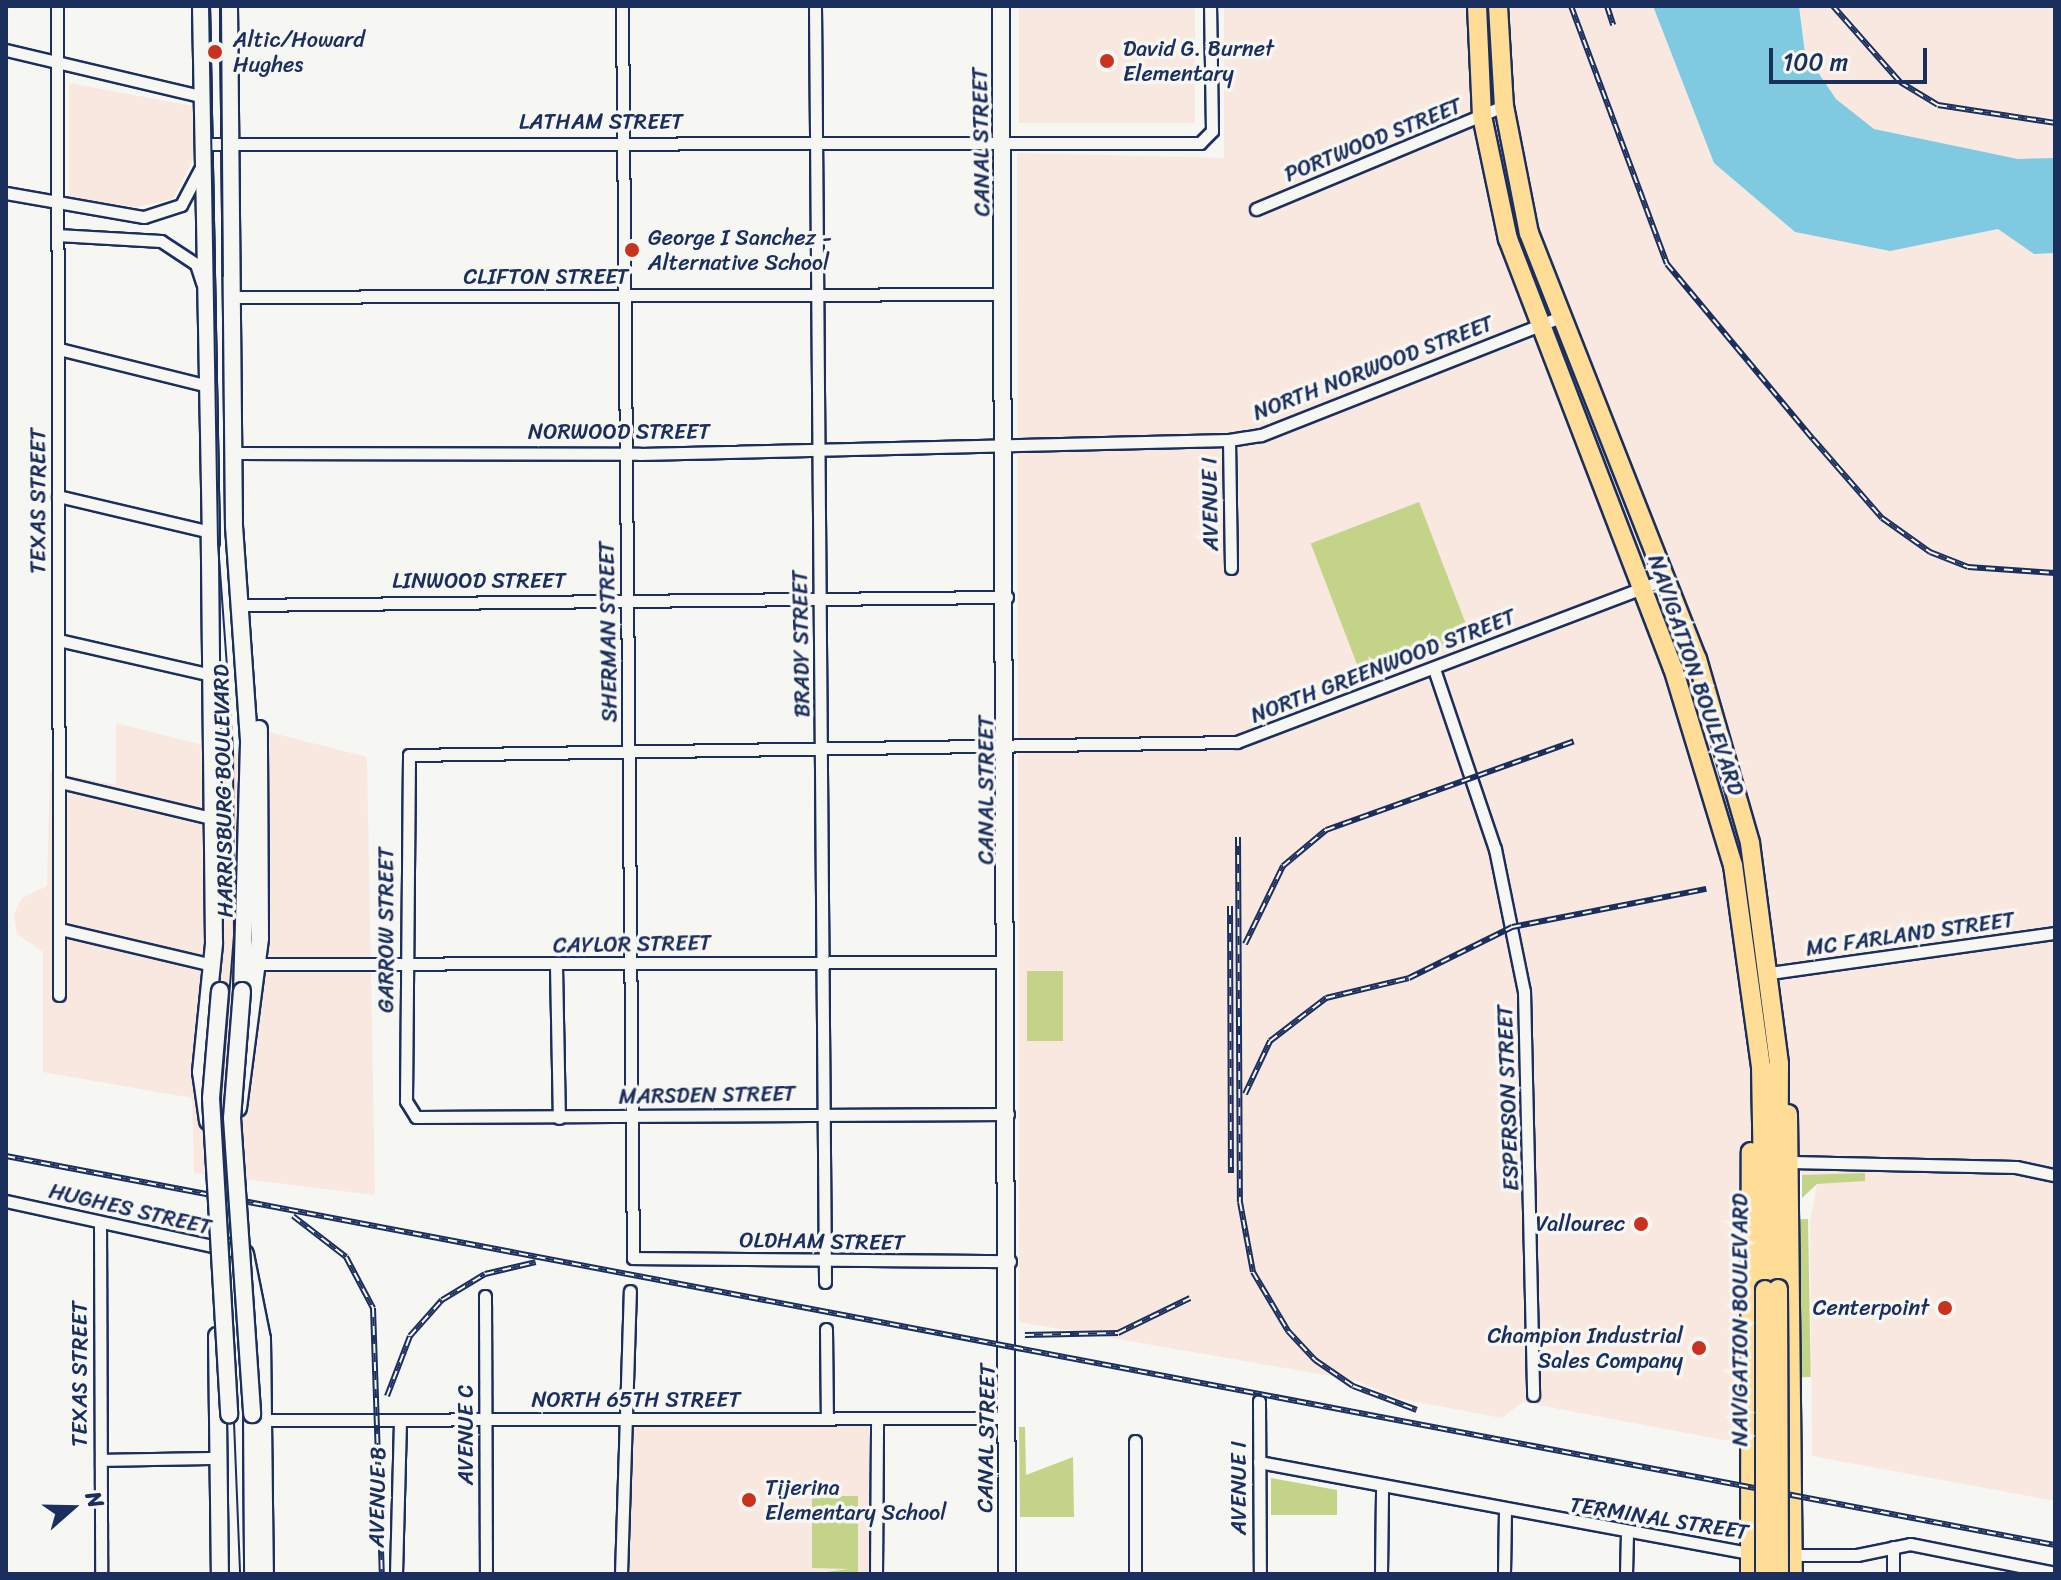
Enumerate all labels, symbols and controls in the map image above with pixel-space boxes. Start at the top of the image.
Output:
place label: Altic/Howard Hughes [233,26,365,78]
scale bar [1773,32,1931,82]
place label: David G. Burnet Elementary [1123,35,1274,86]
marker: Altic/Howard Hughes [204,41,226,63]
text: 100 m [1783,41,1848,83]
marker: David G. Burnet Elementary [1098,52,1116,70]
street label: CANAL STREET [967,67,995,217]
street label: PORTWOOD STREET [1279,92,1467,188]
street label: LATHAM STREET [518,109,684,135]
place label: George I Sanchez - Alternative School [648,224,832,276]
marker: George I Sanchez - Alternative School [623,241,641,259]
street label: CLIFTON STREET [462,264,630,290]
street label: NORTH NORWOOD STREET [1248,309,1498,427]
street label: NORWOOD STREET [527,419,711,445]
street label: TEXAS STREET [25,428,51,574]
street label: AVENUE I [1196,456,1224,552]
street label: SHERMAN STREET [593,540,623,724]
street label: NAVIGATION BOULEVARD [1642,551,1750,799]
street label: LINWOOD STREET [392,568,566,594]
street label: BRADY STREET [787,570,815,718]
street label: NORTH GREENWOOD STREET [1247,603,1519,729]
street label: HARRISBURG BOULEVARD [208,663,238,919]
street label: CANAL STREET [973,715,999,865]
street label: GARROW STREET [373,847,399,1013]
street label: MC FARLAND STREET [1805,906,2015,962]
street label: CAYLOR STREET [552,929,712,959]
street label: ESPERSON STREET [1492,1003,1524,1193]
street label: MARSDEN STREET [617,1080,797,1110]
street label: HUGHES STREET [46,1177,214,1241]
street label: NAVIGATION BOULEVARD [1727,1194,1753,1446]
place label: Vallourec [1536,1211,1625,1237]
marker: Vallourec [1632,1215,1650,1233]
street label: OLDHAM STREET [739,1226,905,1256]
place label: Centerpoint [1813,1295,1929,1321]
marker: Centerpoint [1936,1299,1954,1317]
street label: TEXAS STREET [67,1301,93,1447]
place label: Champion Industrial Sales Company [1489,1322,1683,1374]
marker: Champion Industrial Sales Company [1690,1339,1708,1357]
street label: CANAL STREET [972,1363,1000,1513]
street label: AVENUE C [453,1385,479,1485]
street label: NORTH 65TH STREET [531,1387,741,1413]
street label: AVENUE I [1226,1440,1252,1536]
street label: AVENUE B [363,1446,391,1548]
north arrow [32,1468,112,1548]
place label: Tijerina Elementary School [765,1474,947,1526]
text: N [74,1486,116,1513]
marker: Tijerina Elementary School [740,1491,758,1509]
street label: TERMINAL STREET [1567,1491,1751,1545]

